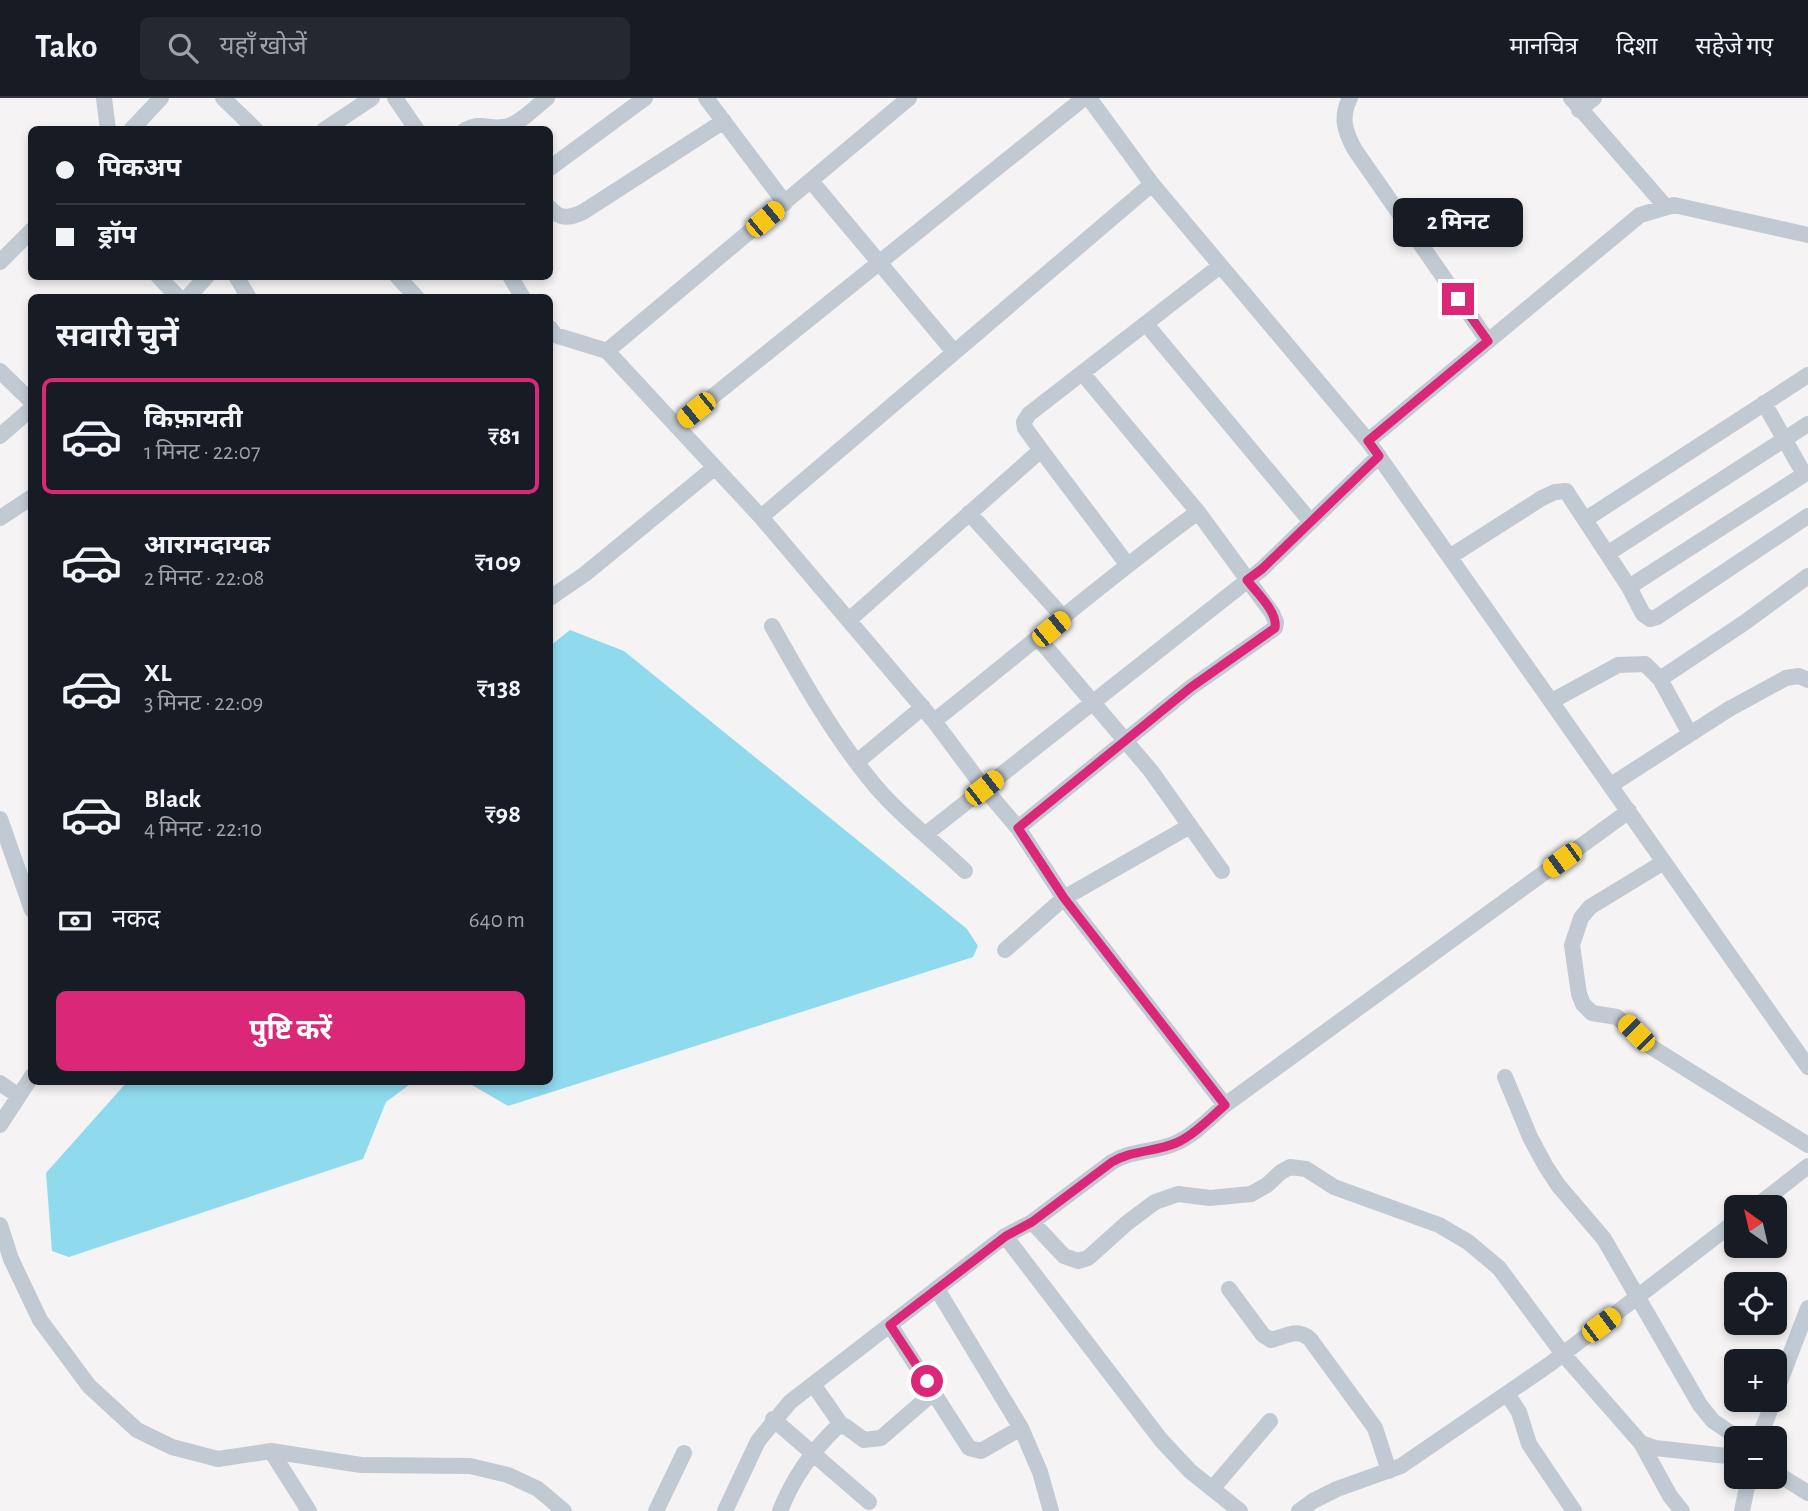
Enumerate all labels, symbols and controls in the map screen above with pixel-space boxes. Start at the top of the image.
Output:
search box [140,17,630,80]
icon: search [164,29,202,67]
text: Tako [35,31,98,64]
text: यहाँ खोजें [220,33,307,59]
text: मानचित्र [1509,35,1578,59]
text: दिशा [1616,35,1657,59]
text: सहेजे गए [1695,35,1773,59]
text: पिकअप [98,155,181,181]
car [743,197,788,241]
callout: 2 मिनट [1393,198,1523,246]
text: 2 मिनट [1427,211,1489,234]
text: ड्रॉप [98,222,136,248]
route end [1442,283,1474,315]
text: सवारी चुनें [56,320,179,352]
car [674,389,719,431]
icon: car [60,405,123,468]
text: किफ़ायती [144,406,243,432]
text: ₹81 [488,423,521,449]
text: 1 मिनट · 22:07 [144,441,261,464]
icon: car [60,531,123,594]
text: आरामदायक [144,532,270,558]
text: ₹109 [475,549,521,575]
text: 2 मिनट · 22:08 [144,567,264,590]
car [1029,608,1074,650]
icon: car [60,657,123,720]
text: XL [144,660,171,686]
text: ₹138 [477,675,521,701]
text: 3 मिनट · 22:09 [144,692,263,715]
car [961,767,1008,809]
icon: car [60,783,123,846]
text: Black [144,786,201,812]
text: ₹98 [485,801,521,827]
text: 4 मिनट · 22:10 [144,818,262,841]
car [1539,839,1586,881]
icon: cash [56,902,94,940]
text: नकद [112,906,160,932]
text: 640 m [469,909,525,932]
button: पुष्टि करें [56,991,525,1071]
car [1614,1011,1659,1055]
north arrow [1724,1195,1787,1258]
map controls [1724,1195,1787,1489]
button: locate [1724,1272,1787,1335]
car [1578,1304,1625,1346]
button: + [1724,1349,1787,1412]
route start [911,1365,943,1397]
button: − [1724,1426,1787,1489]

